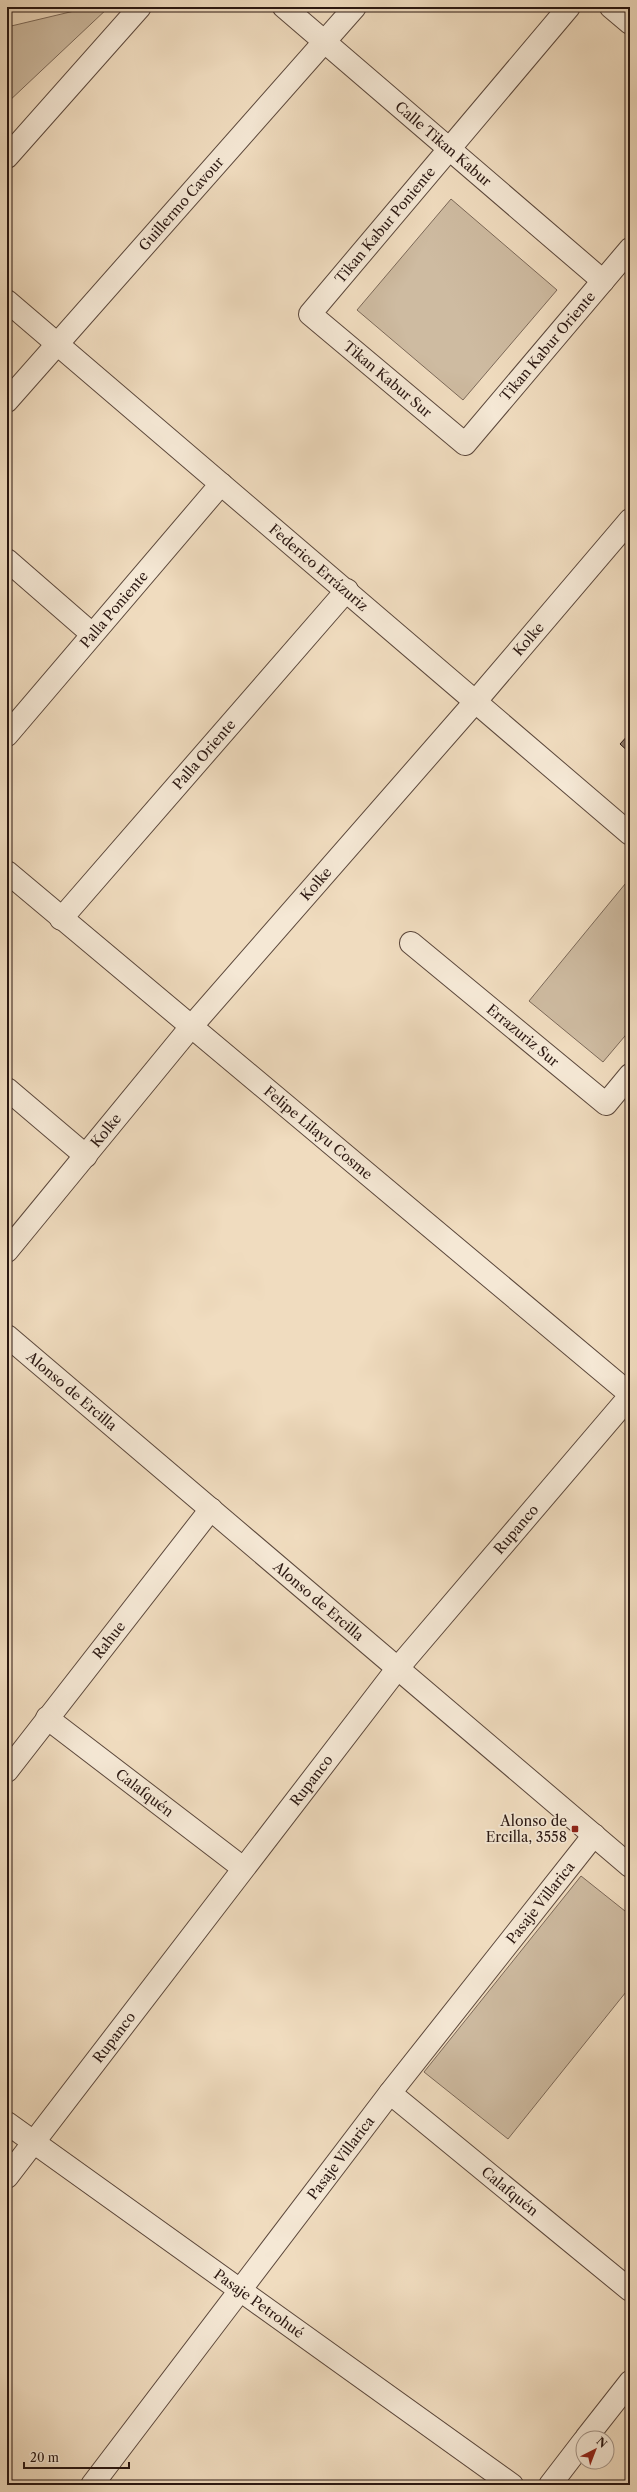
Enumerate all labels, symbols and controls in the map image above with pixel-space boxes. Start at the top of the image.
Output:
street label: Calle Tikan Kabur [391,97,495,190]
street label: Guillermo Cavour [135,153,228,255]
street label: Tikan Kabur Poniente [331,163,439,287]
street label: Tikan Kabur Oriente [496,288,599,405]
street label: Tikan Kabur Sur [340,337,436,421]
street label: Federico Errázuriz [265,520,372,615]
street label: Palla Poniente [76,567,152,652]
street label: Kolke [509,619,548,660]
street label: Palla Oriente [169,716,239,793]
street label: Kolke [297,863,336,904]
street label: Errazuriz Sur [483,1000,563,1071]
street label: Felipe Lilayu Cosme [260,1082,376,1183]
street label: Kolke [87,1110,125,1151]
street label: Alonso de Ercilla [22,1347,121,1435]
street label: Rupanco [490,1501,542,1558]
street label: Alonso de Ercilla [269,1557,368,1645]
street label: Rahue [89,1617,129,1662]
street label: Rupanco [286,1751,337,1810]
street label: Calafquén [112,1765,177,1821]
place label: Alonso de Ercilla, 3558 [486,1812,567,1846]
marker: Alonso de Ercilla, 3558 [570,1824,580,1834]
street label: Pasaje Villarica [502,1857,579,1948]
street label: Rupanco [89,2008,139,2067]
street label: Pasaje Villarica [303,2112,379,2203]
street label: Calafquén [478,2163,542,2220]
street label: Pasaje Petrohué [210,2265,308,2342]
north arrow [575,2430,615,2470]
text: N [593,2434,610,2451]
scale bar [24,2444,129,2470]
text: 20 m [30,2450,59,2465]

